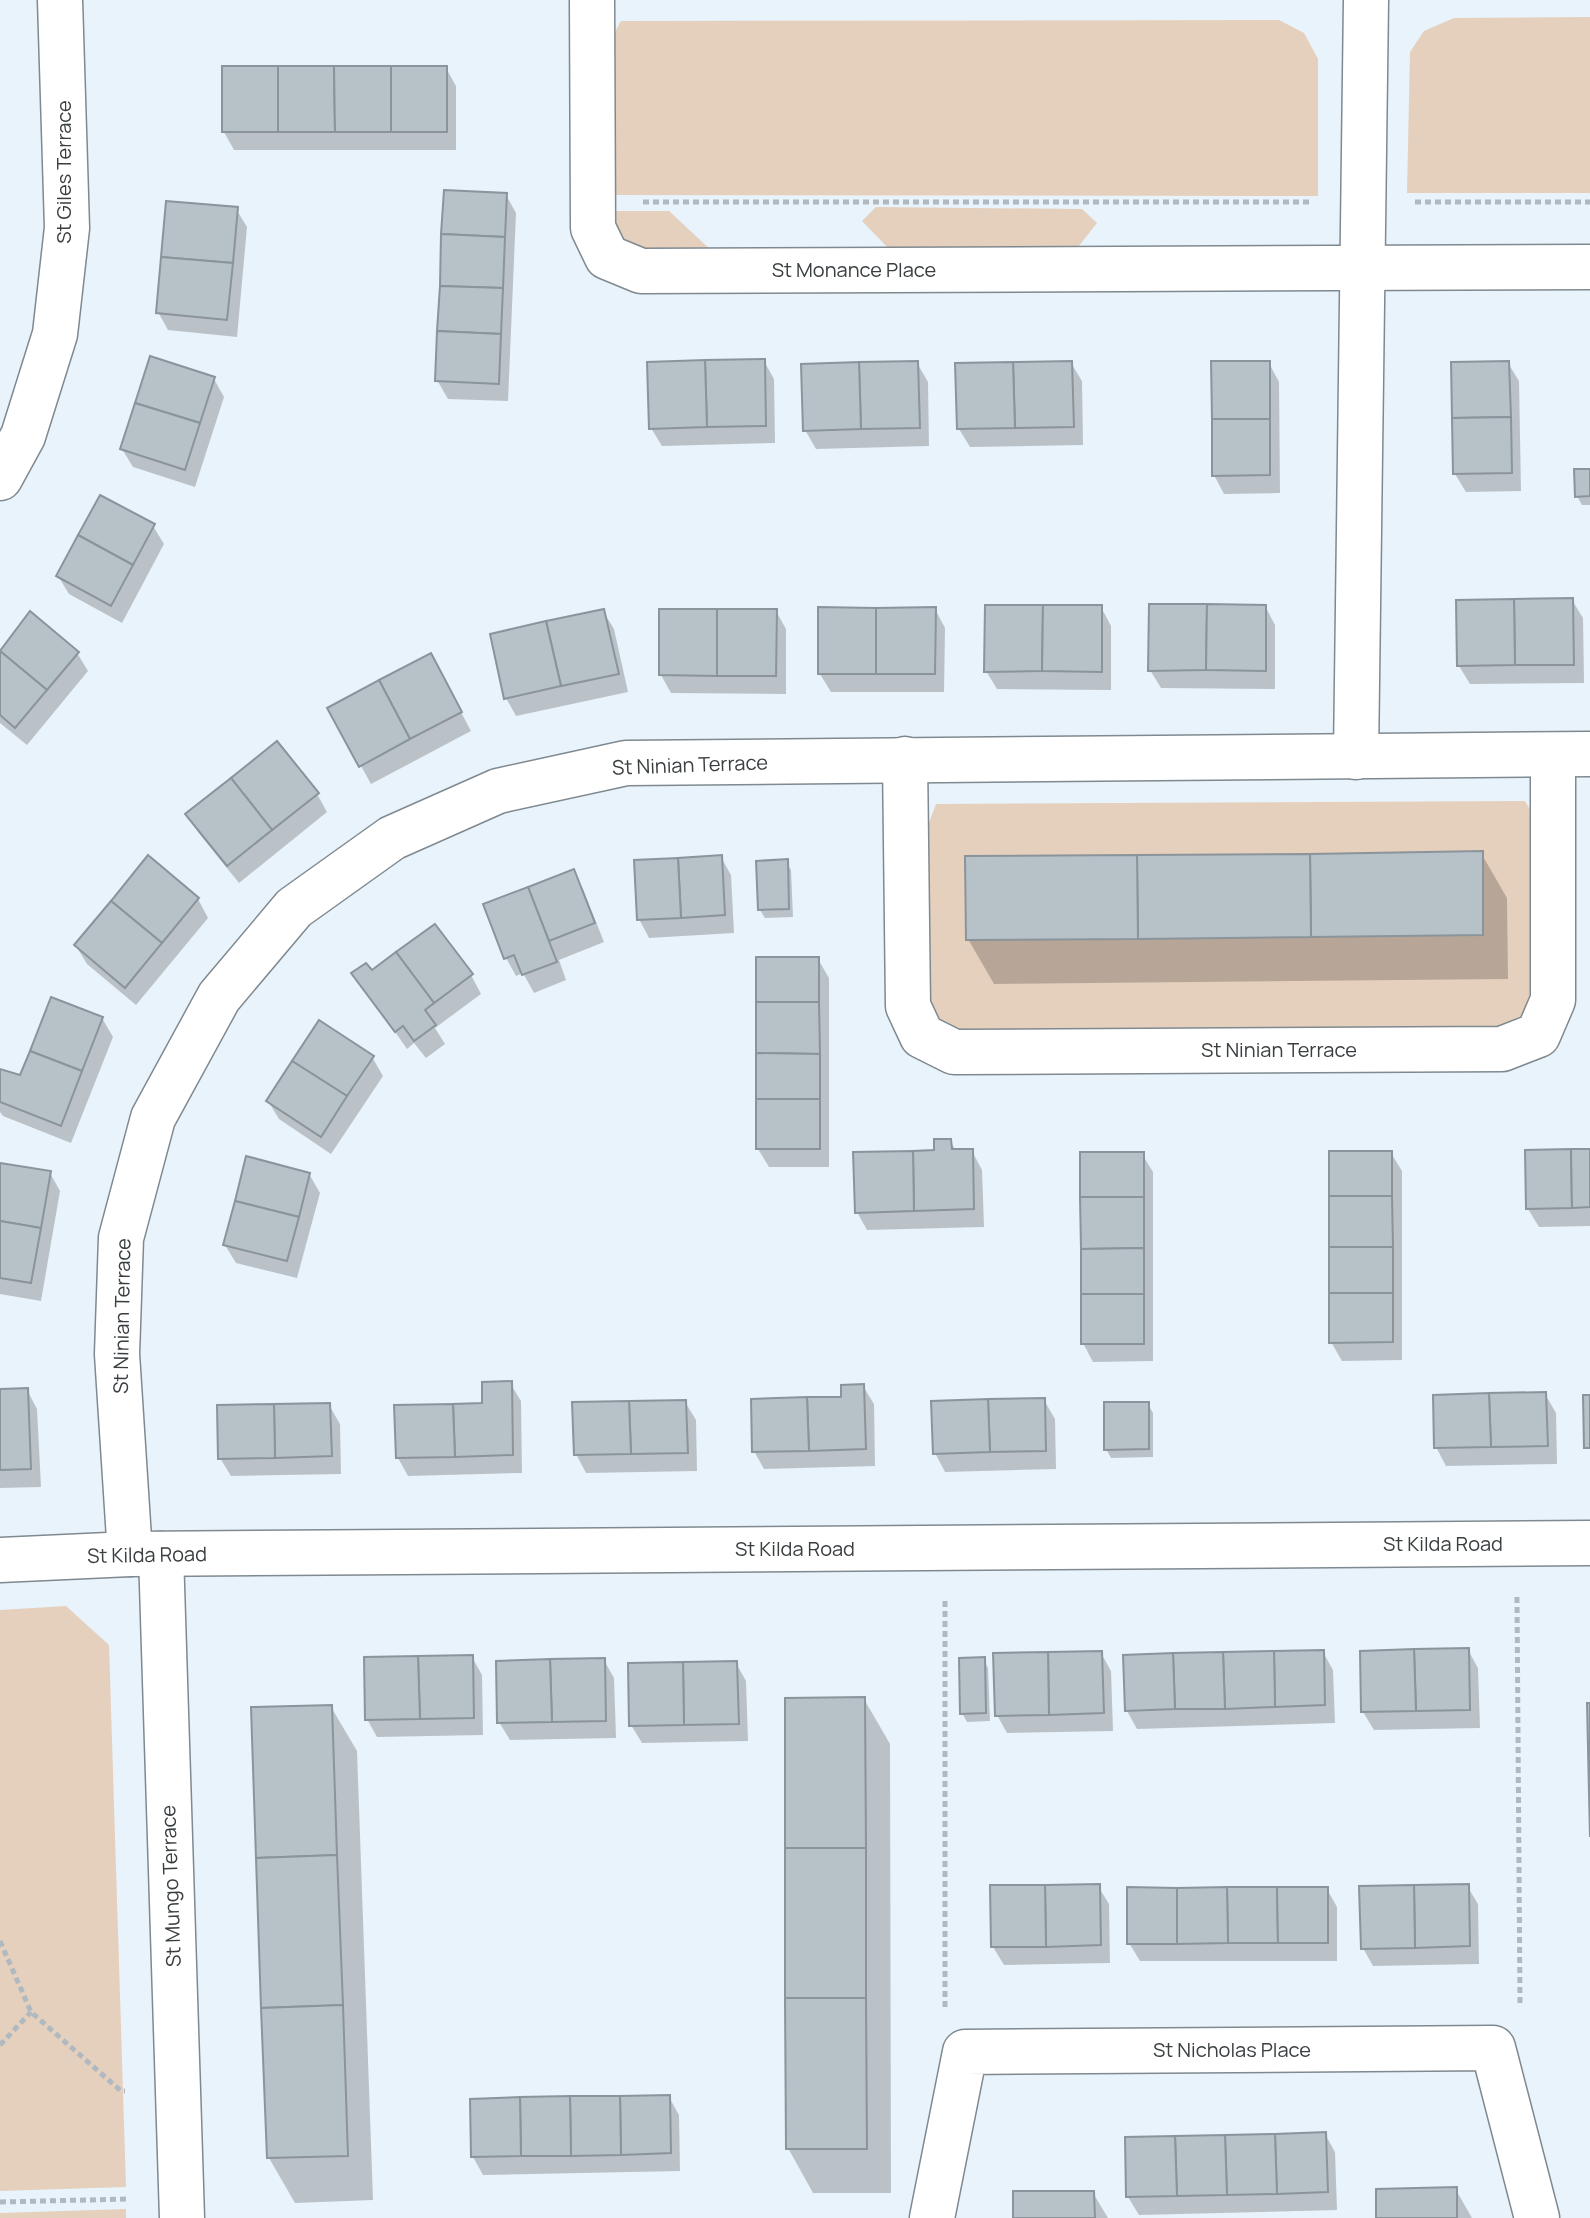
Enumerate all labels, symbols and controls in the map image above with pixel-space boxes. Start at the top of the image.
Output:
street label: St Giles Terrace [50,100,77,244]
street label: St Monance Place [772,256,936,283]
street label: St Ninian Terrace [612,748,768,781]
street label: St Ninian Terrace [1201,1036,1357,1063]
street label: St Ninian Terrace [107,1238,136,1394]
street label: St Kilda Road [1383,1530,1503,1557]
street label: St Kilda Road [735,1535,855,1562]
street label: St Kilda Road [87,1540,207,1569]
street label: St Mungo Terrace [154,1804,187,1968]
street label: St Nicholas Place [1153,2036,1311,2063]

